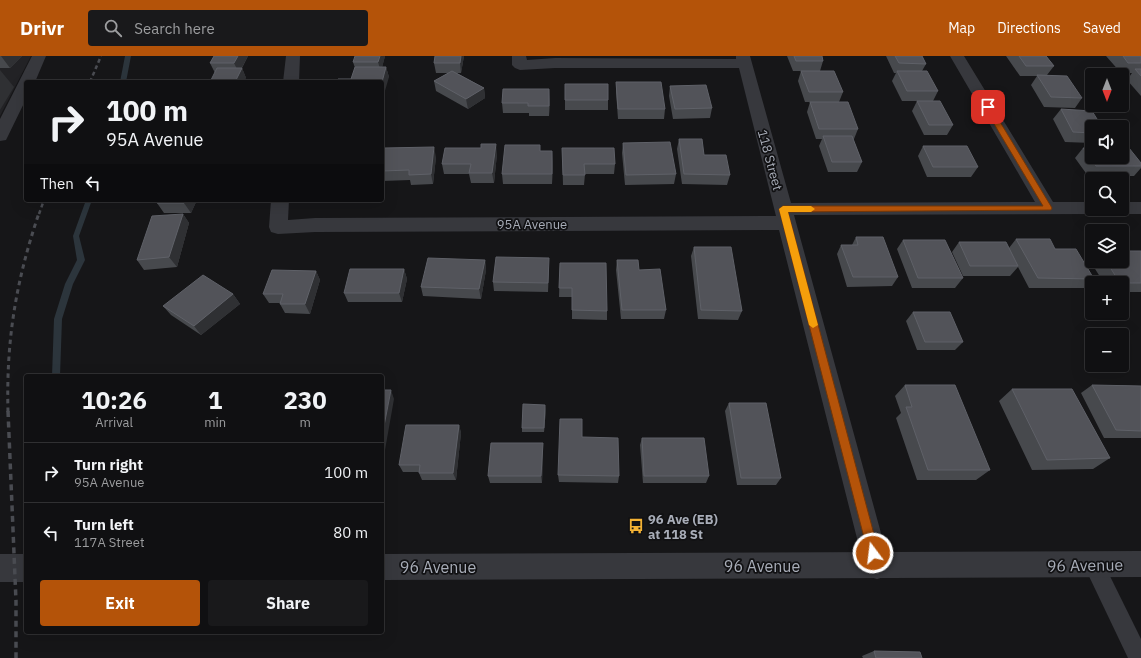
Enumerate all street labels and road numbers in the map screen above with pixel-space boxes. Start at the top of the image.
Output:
street label: 118 Street [754,128,786,192]
street label: 95A Avenue [497,216,567,233]
street label: 96 Avenue [1047,554,1124,576]
street label: 96 Avenue [724,556,800,576]
street label: 96 Avenue [400,557,476,577]

